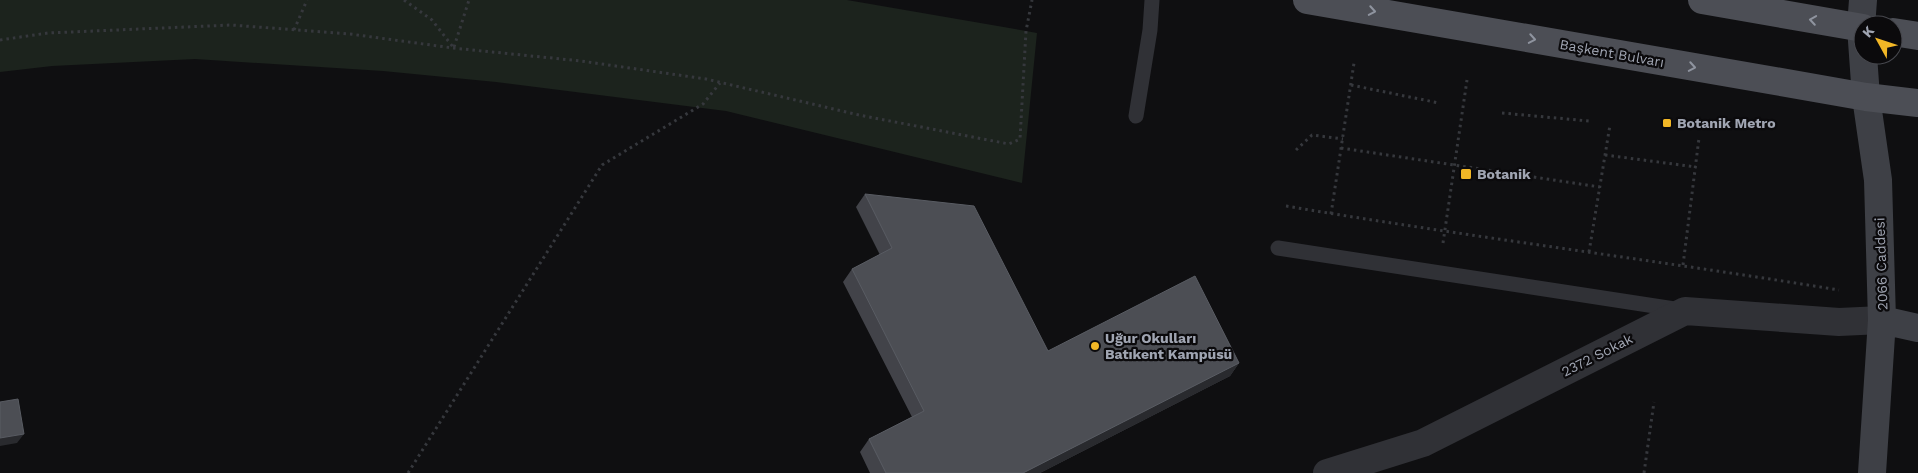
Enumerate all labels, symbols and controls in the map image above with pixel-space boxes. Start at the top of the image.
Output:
one-way arrow [1368,6,1377,16]
one-way arrow [1808,15,1817,25]
north arrow [1853,15,1903,65]
text: K [1859,23,1877,41]
one-way arrow [1528,34,1537,44]
street label: Başkent Bulvarı [1559,36,1665,70]
one-way arrow [1688,62,1697,72]
place label: Botanik Metro [1677,115,1776,131]
marker: Botanik Metro [1661,117,1673,129]
place label: Botanik [1477,166,1531,182]
marker: Botanik [1459,167,1473,181]
street label: 2066 Caddesi [1871,217,1891,311]
place label: Uğur Okulları Batıkent Kampüsü [1105,330,1232,362]
street label: 2372 Sokak [1559,330,1635,380]
marker: Uğur Okulları Batıkent Kampüsü [1089,340,1101,352]

